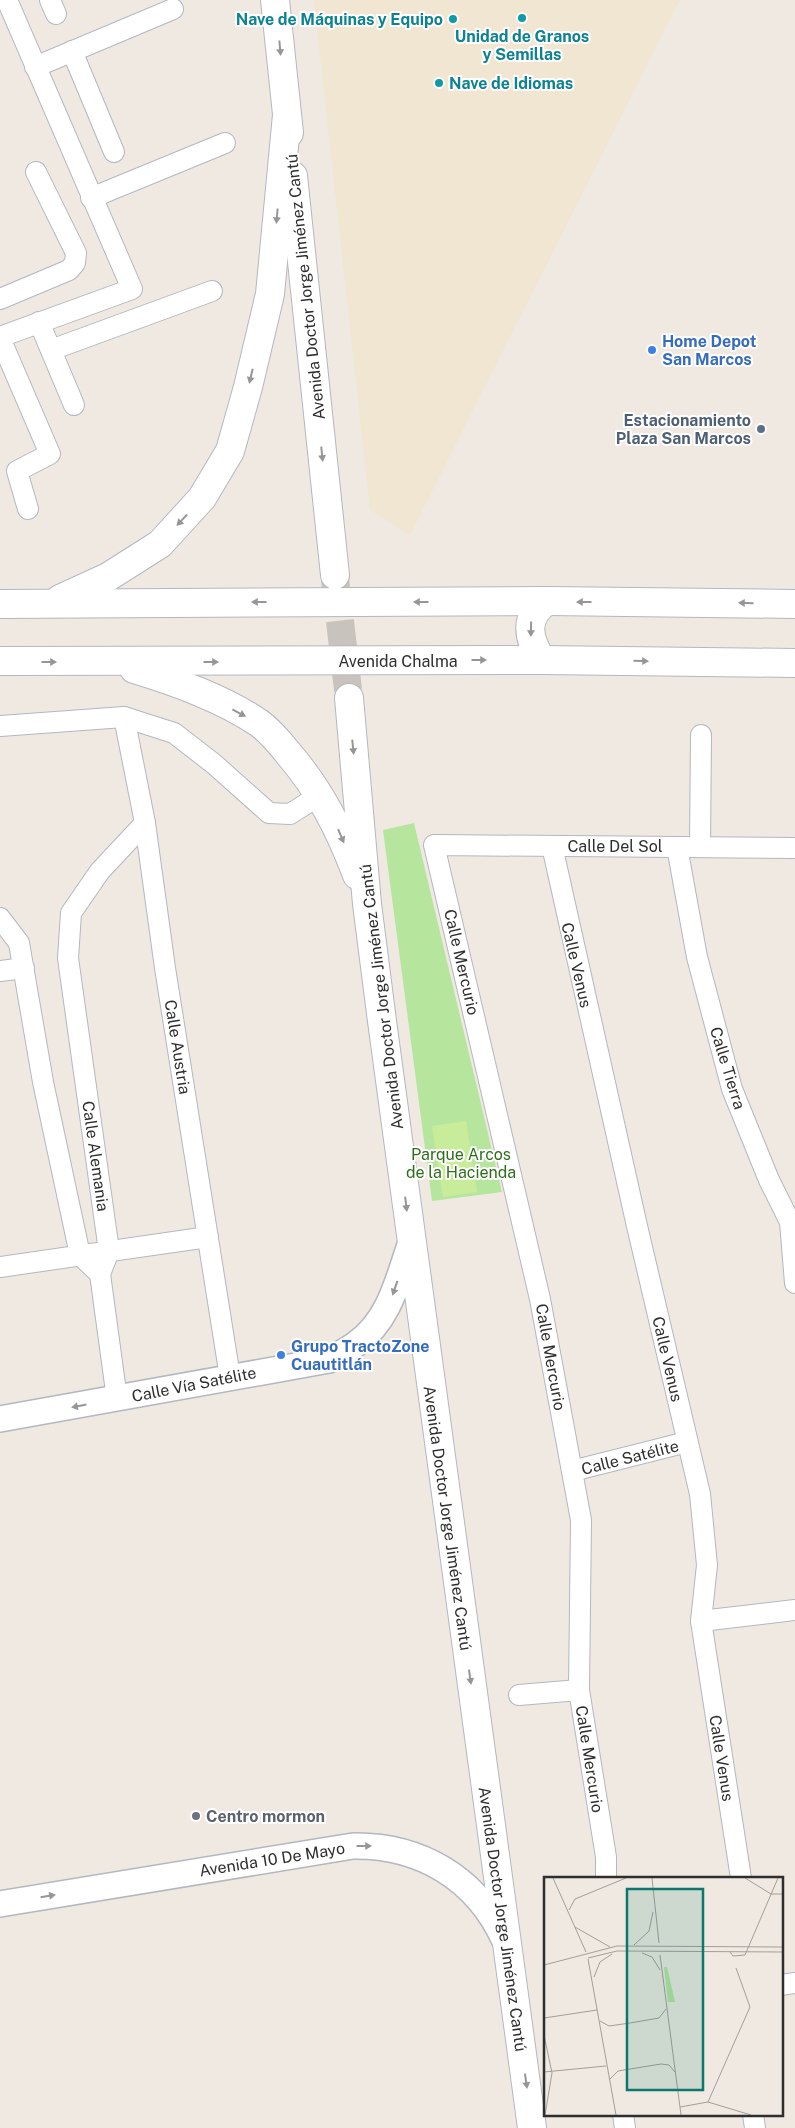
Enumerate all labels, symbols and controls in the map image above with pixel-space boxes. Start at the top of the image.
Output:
place label: Nave de Máquinas y Equipo [236,10,443,29]
marker: Unidad de Granos y Semillas [516,12,528,24]
marker: Nave de Máquinas y Equipo [447,13,459,25]
place label: Unidad de Granos y Semillas [455,27,589,64]
one-way arrow [277,41,285,57]
place label: Nave de Idiomas [449,74,573,93]
marker: Nave de Idiomas [433,77,445,89]
street label: Avenida Doctor Jorge Jiménez Cantú [282,153,329,421]
one-way arrow [273,208,281,224]
place label: Home Depot San Marcos [662,332,757,369]
marker: Home Depot San Marcos [646,344,658,356]
one-way arrow [247,368,255,383]
place label: Estacionamiento Plaza San Marcos [616,411,751,448]
marker: Estacionamiento Plaza San Marcos [755,423,767,435]
one-way arrow [318,446,326,462]
one-way arrow [176,514,188,526]
one-way arrow [576,597,592,605]
one-way arrow [251,598,267,606]
one-way arrow [413,598,429,606]
one-way arrow [738,599,754,607]
one-way arrow [527,621,535,637]
street label: Avenida Chalma [338,652,458,671]
one-way arrow [471,656,487,664]
one-way arrow [633,657,649,665]
one-way arrow [41,658,57,666]
one-way arrow [203,658,219,666]
one-way arrow [232,709,247,717]
one-way arrow [350,739,358,755]
one-way arrow [338,829,346,843]
street label: Calle Del Sol [567,837,663,856]
street label: Avenida Doctor Jorge Jiménez Cantú [356,863,407,1131]
street label: Calle Mercurio [440,907,483,1017]
street label: Calle Venus [557,921,596,1010]
street label: Calle Austria [161,998,194,1096]
street label: Calle Tierra [706,1025,749,1112]
street label: Calle Alemania [78,1100,113,1212]
park label: Parque Arcos de la Hacienda [406,1145,516,1182]
one-way arrow [402,1196,410,1212]
one-way arrow [391,1281,399,1296]
street label: Calle Mercurio [532,1302,569,1412]
street label: Calle Venus [648,1315,687,1404]
place label: Grupo TractoZone Cuautitlán [291,1337,429,1374]
marker: Grupo TractoZone Cuautitlán [275,1349,287,1361]
street label: Calle Vía Satélite [130,1363,258,1406]
street label: Avenida Doctor Jorge Jiménez Cantú [419,1384,476,1652]
one-way arrow [71,1402,87,1410]
street label: Calle Satélite [579,1436,681,1479]
one-way arrow [466,1669,474,1685]
street label: Calle Mercurio [572,1704,607,1814]
street label: Calle Venus [705,1714,738,1803]
street label: Avenida Doctor Jorge Jiménez Cantú [474,1785,531,2053]
place label: Centro mormon [206,1807,325,1826]
marker: Centro mormon [190,1810,202,1822]
street label: Avenida 10 De Mayo [198,1839,346,1880]
one-way arrow [356,1842,372,1850]
inset map [544,1877,782,2116]
one-way arrow [40,1892,56,1900]
one-way arrow [522,2073,530,2089]

